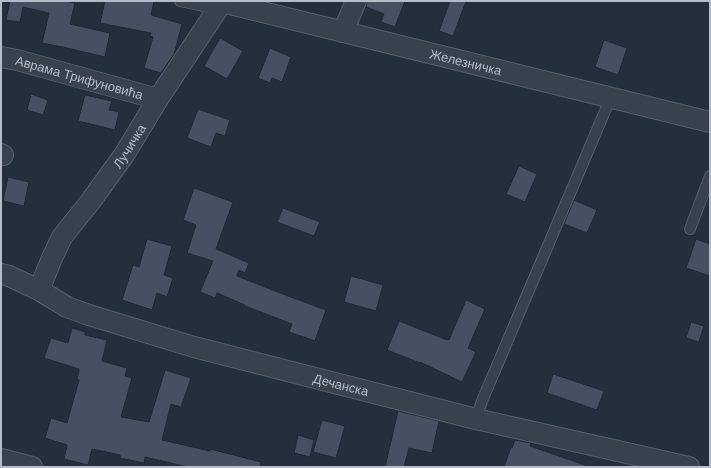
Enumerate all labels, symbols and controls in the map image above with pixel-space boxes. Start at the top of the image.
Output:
street label: Железничка [428,46,504,78]
street label: Аврама Трифуновића [14,52,146,102]
street label: Лучичка [110,121,149,171]
street label: Дечанска [312,370,371,399]

